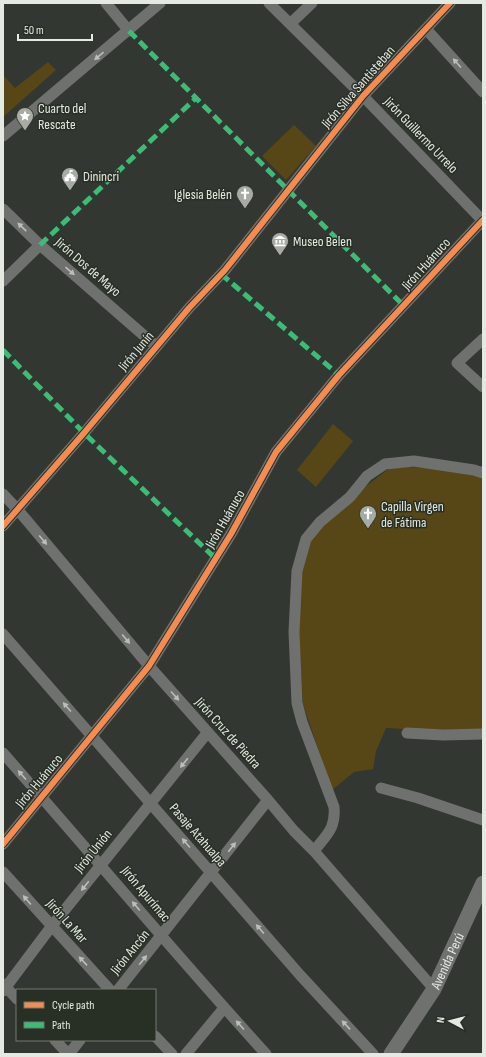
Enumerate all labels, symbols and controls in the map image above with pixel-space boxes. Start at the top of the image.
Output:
scale bar [18,16,92,42]
text: 50 m [24,23,44,38]
street label: Jirón Silva Santisteban [317,42,398,132]
one-way arrow [93,51,104,60]
one-way arrow [452,58,462,68]
street label: Jirón Guillermo Urrelo [380,93,462,177]
place label: Cuarto del Rescate [38,100,86,133]
place icon: Cuarto del Rescate [15,106,35,131]
public building icon: Dinincri [60,166,80,191]
place label: Dinincri [83,168,119,185]
church icon: Iglesia Belén [235,184,255,209]
place label: Iglesia Belén [174,186,232,203]
one-way arrow [17,223,27,232]
museum icon: Museo Belen [270,231,290,256]
street label: Jirón Dos de Mayo [51,233,125,300]
place label: Museo Belen [293,233,352,250]
street label: Jirón Huánuco [397,234,454,295]
one-way arrow [65,266,74,275]
street label: Jirón Junín [114,328,157,375]
street label: Jirón Huánuco [201,487,249,552]
place label: Capilla Virgen de Fátima [381,498,444,531]
church icon: Capilla Virgen de Fátima [358,504,378,529]
one-way arrow [38,534,47,545]
one-way arrow [122,634,131,645]
one-way arrow [170,691,179,700]
street label: Jirón Cruz de Piedra [191,693,264,772]
one-way arrow [62,702,71,712]
street label: Jirón Huánuco [11,751,66,812]
one-way arrow [179,757,188,768]
one-way arrow [18,770,27,780]
street label: Pasaje Atahualpa [166,800,230,870]
street label: Jirón Unión [70,826,116,877]
one-way arrow [181,838,190,849]
one-way arrow [228,841,236,852]
street label: Jirón Apurímac [117,862,174,925]
one-way arrow [80,880,89,891]
one-way arrow [23,894,32,905]
street label: Jirón La Mar [42,895,91,947]
one-way arrow [131,901,140,911]
one-way arrow [255,923,264,934]
street label: Jirón Ancón [106,926,153,979]
street label: Avenida Perú [426,930,467,993]
one-way arrow [138,954,147,965]
one-way arrow [79,956,88,967]
legend [16,989,156,1041]
text: Cycle path [52,998,94,1013]
north arrow [430,1001,470,1041]
text: N [434,1016,447,1024]
text: Path [52,1018,70,1033]
one-way arrow [235,1020,244,1030]
one-way arrow [342,1020,351,1031]

